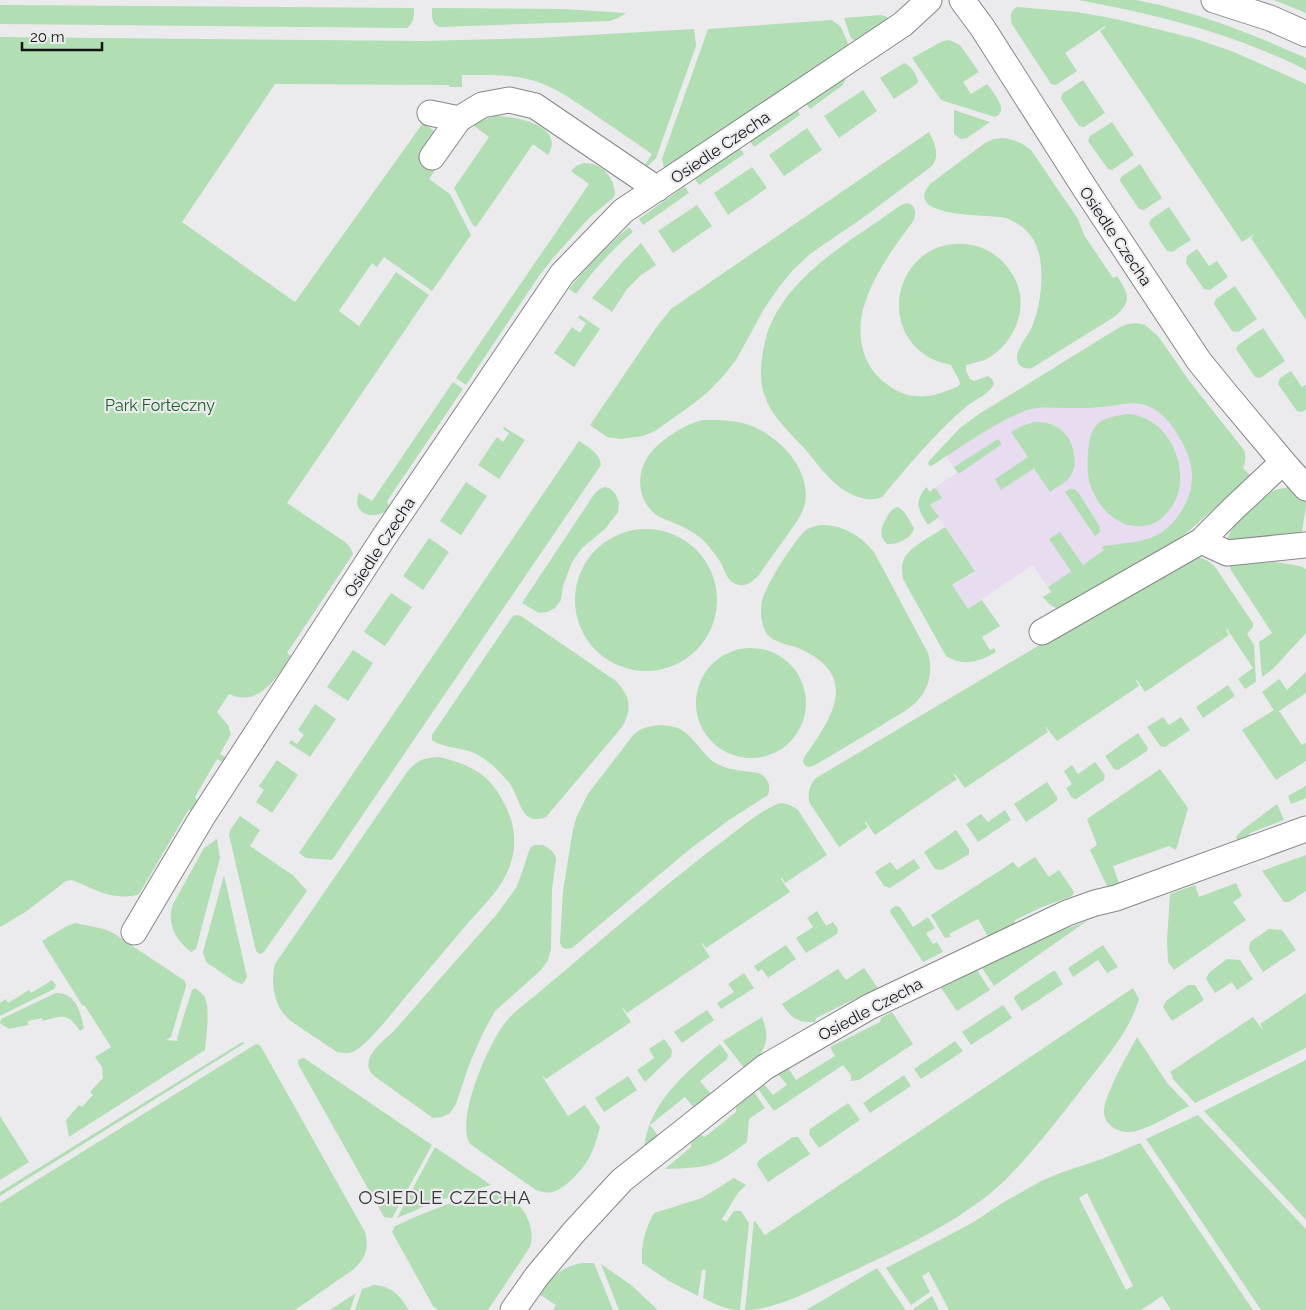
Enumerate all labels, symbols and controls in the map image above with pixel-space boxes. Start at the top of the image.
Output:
scale bar [22,20,102,52]
text: 20 m [30,28,65,46]
street label: Osiedle Czecha [667,107,773,188]
street label: Osiedle Czecha [1075,183,1156,289]
park label: Park Forteczny [105,396,215,415]
street label: Osiedle Czecha [340,494,419,601]
street label: Osiedle Czecha [815,974,926,1045]
district label: OSIEDLE CZECHA [358,1186,532,1208]

